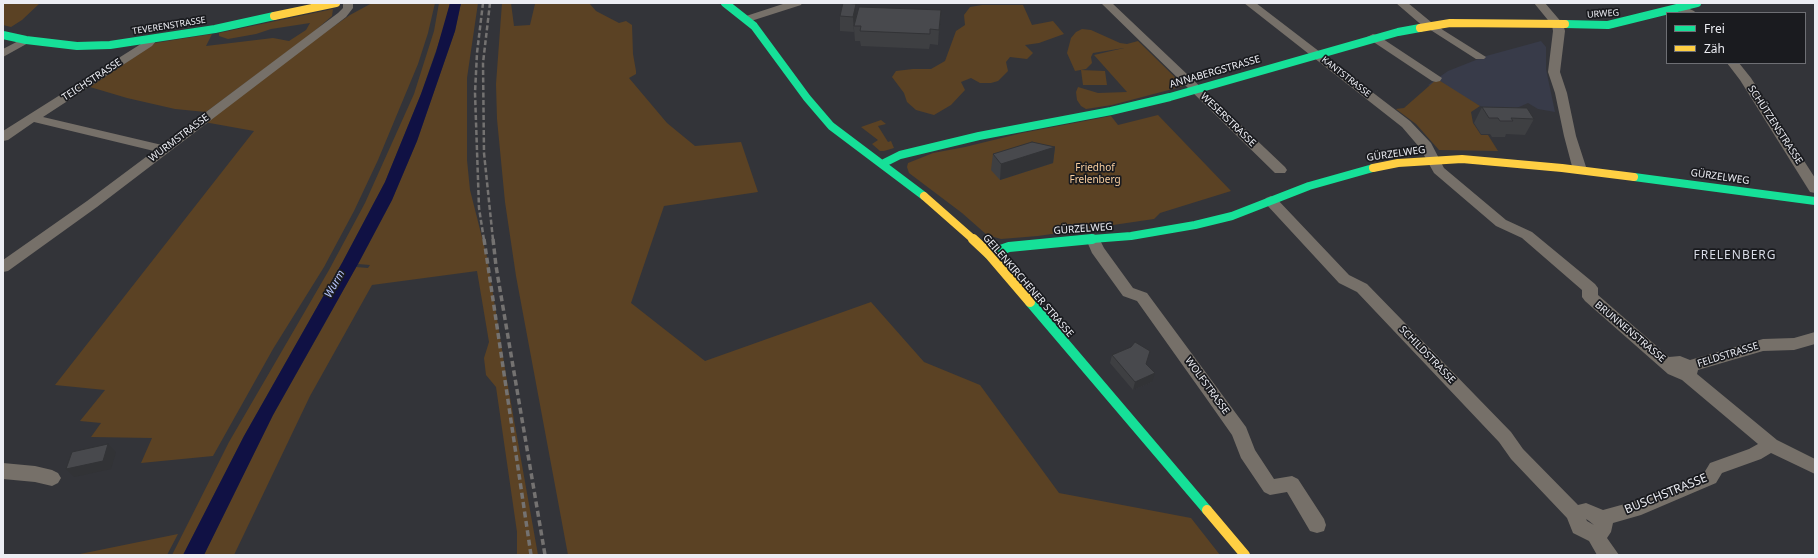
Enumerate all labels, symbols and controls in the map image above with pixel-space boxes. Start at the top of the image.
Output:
street label: URWEG [1587,7,1619,21]
legend [1666,12,1806,64]
street label: TEVERENSTRASSE [132,15,206,37]
text: Frei [1704,20,1725,37]
text: Zäh [1704,40,1725,57]
street label: ANNABERGSTRASSE [1168,53,1262,91]
street label: KANTSTRASSE [1319,54,1373,100]
street label: TEICHSTRASSE [60,56,124,104]
street label: SCHÜTZENSTRASSE [1745,84,1805,166]
street label: WESERSTRASSE [1198,91,1258,149]
street label: WURMSTRASSE [147,112,211,164]
street label: GÜRZELWEG [1366,144,1426,164]
park label: Friedhof Frelenberg [1069,162,1121,186]
street label: GÜRZELWEG [1690,167,1750,187]
street label: GÜRZELWEG [1053,221,1113,237]
street label: GEILENKIRCHENER STRASSE [980,232,1076,340]
district label: FRELENBERG [1693,249,1777,263]
water label: Wurm [322,268,348,300]
street label: BRUNNENSTRASSE [1592,299,1668,365]
street label: SCHILDSTRASSE [1397,324,1457,386]
street label: FELDSTRASSE [1696,340,1760,370]
street label: WOLFSTRASSE [1182,355,1232,417]
street label: BUSCHSTRASSE [1623,471,1709,517]

